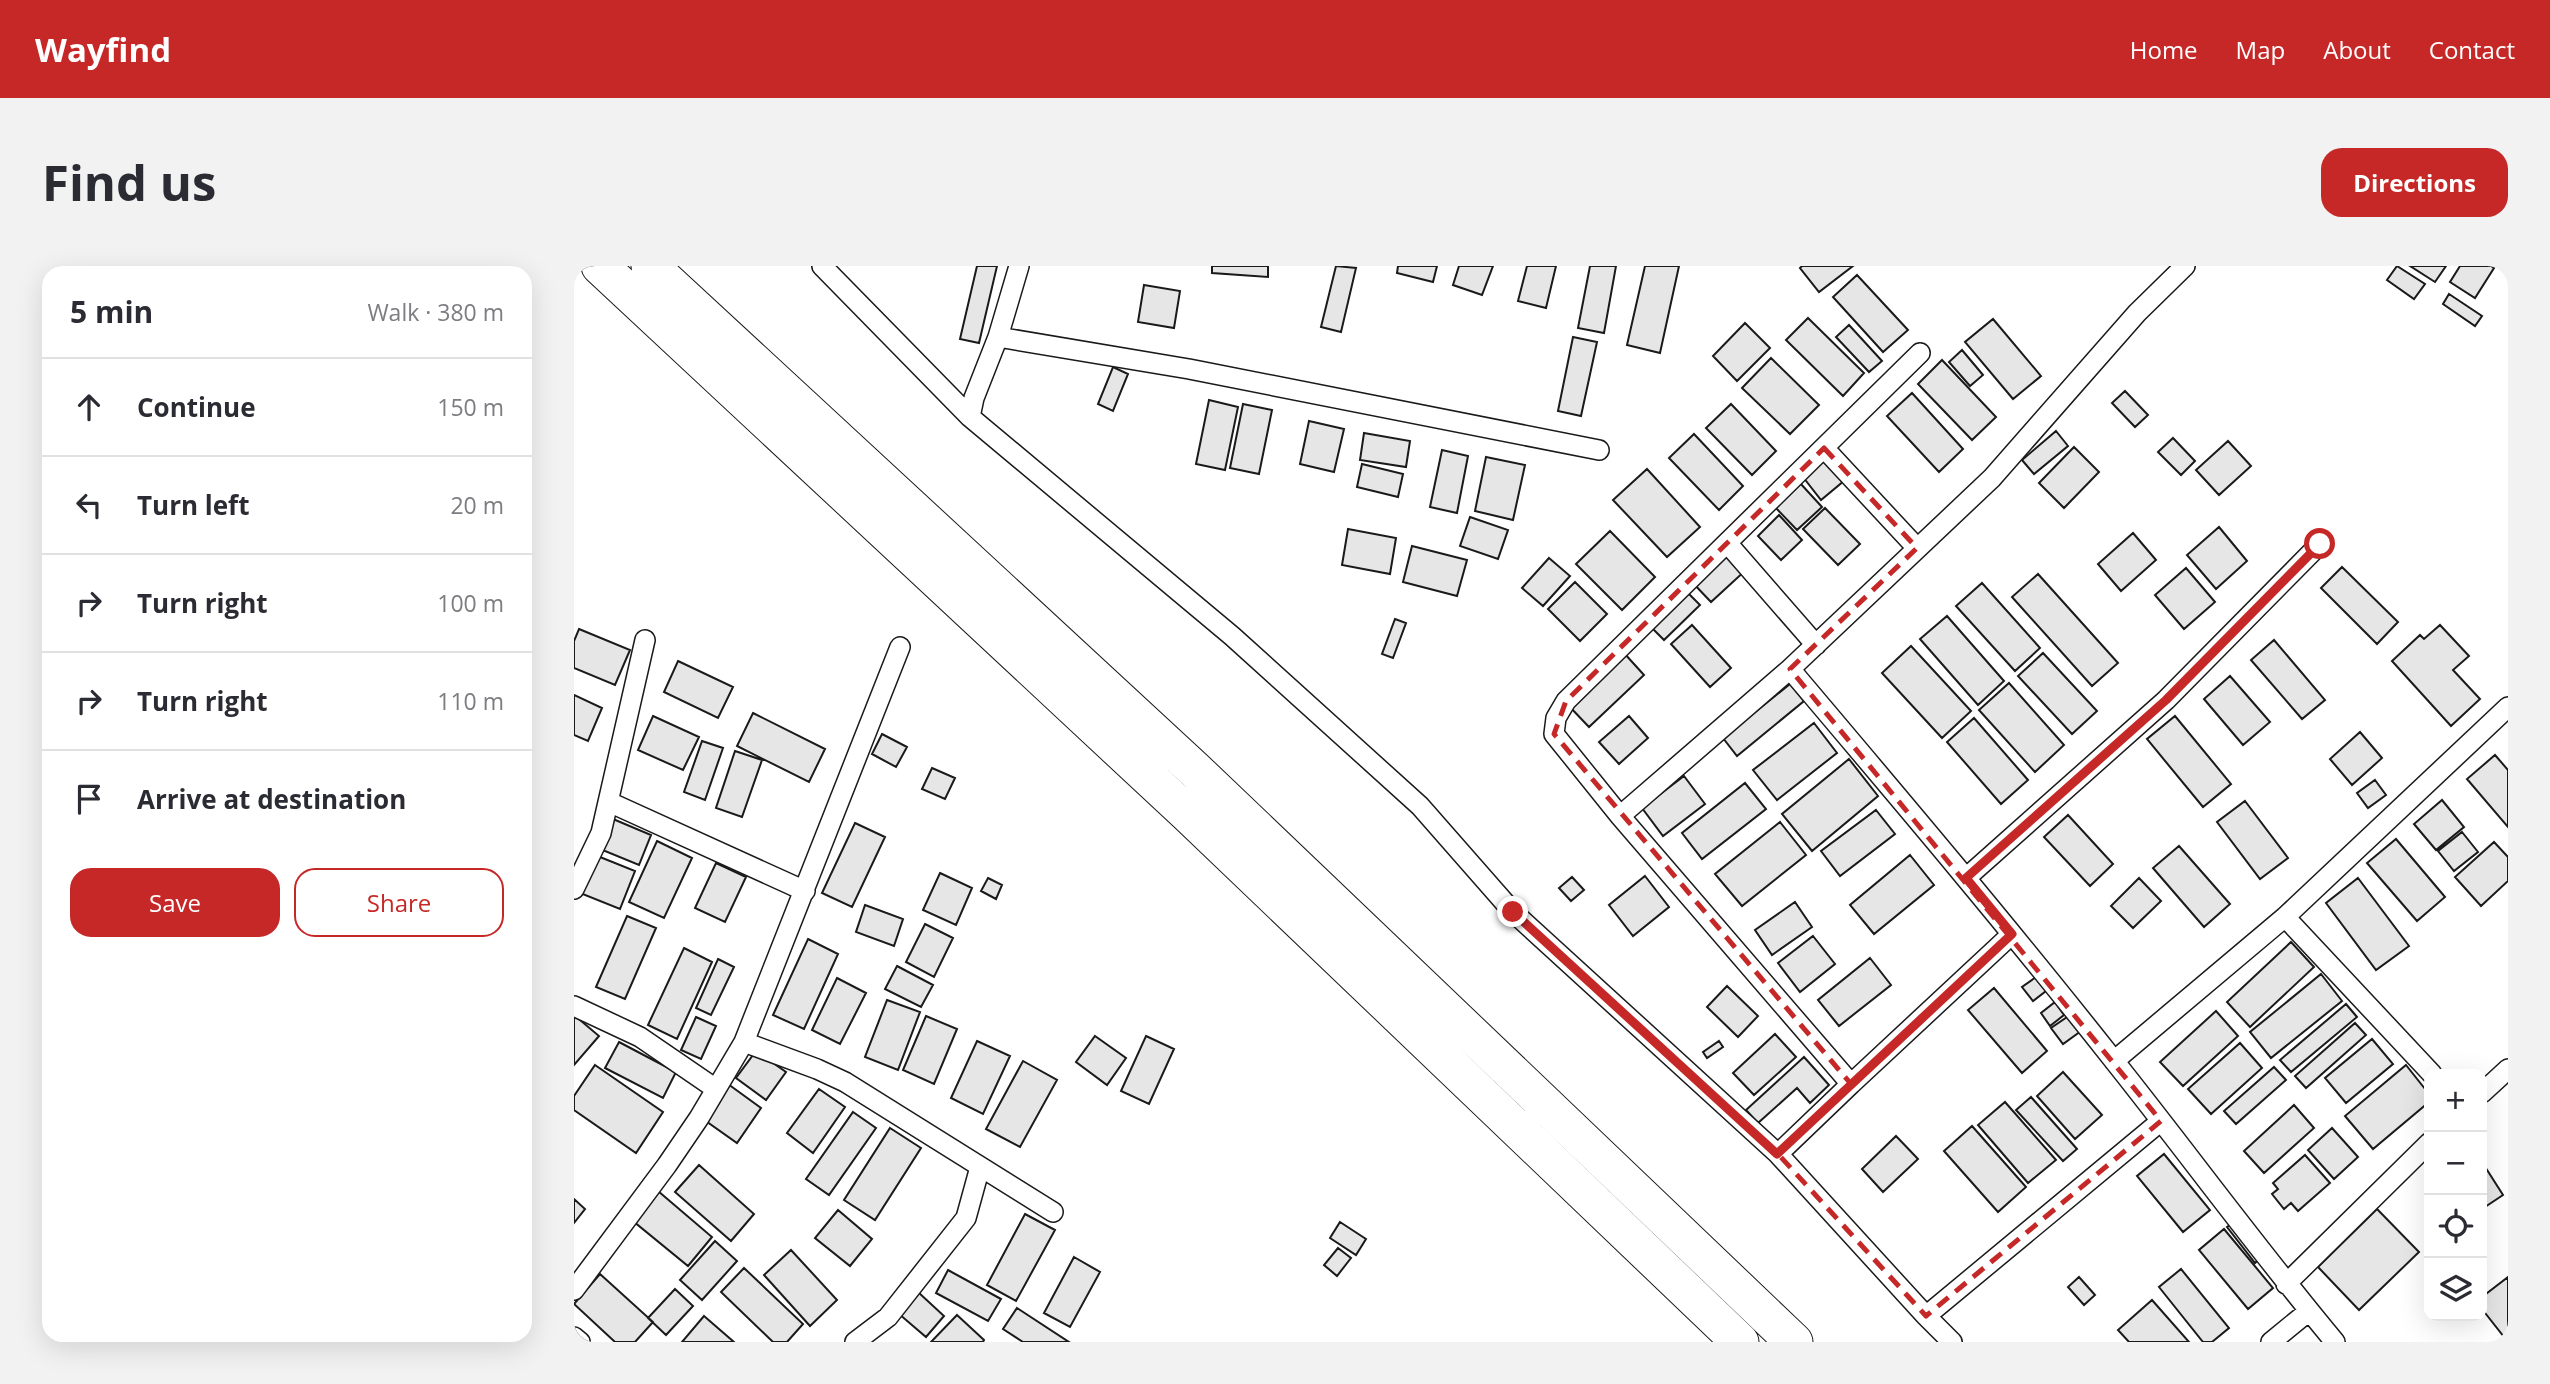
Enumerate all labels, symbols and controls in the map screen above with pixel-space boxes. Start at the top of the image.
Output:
text: Wayfind [35,27,171,72]
text: Home [2130,33,2198,66]
text: Map [2236,33,2285,66]
text: About [2323,33,2391,66]
text: Contact [2429,33,2515,66]
button: Directions [2321,148,2508,217]
text: Find us [42,149,216,215]
text: 5 min [70,291,153,332]
text: Walk · 380 m [367,296,504,328]
icon: ahead [70,388,108,426]
text: Continue [137,389,256,425]
text: 150 m [437,391,504,423]
icon: left [70,486,108,524]
text: Turn left [137,487,249,523]
text: 20 m [450,489,504,521]
route start [2304,528,2335,559]
icon: right [70,584,108,622]
text: Turn right [137,585,268,621]
text: 100 m [437,587,504,619]
icon: right [70,682,108,720]
text: Turn right [137,683,268,719]
text: 110 m [437,685,504,717]
icon: arrive [70,780,108,818]
text: Arrive at destination [137,781,406,817]
button: Save [70,868,280,937]
button: Share [294,868,504,937]
route end [1497,896,1528,927]
map controls [2424,1069,2487,1321]
button: + [2424,1069,2487,1132]
button: − [2424,1132,2487,1195]
button: locate [2424,1195,2487,1258]
button: layers [2424,1258,2487,1321]

